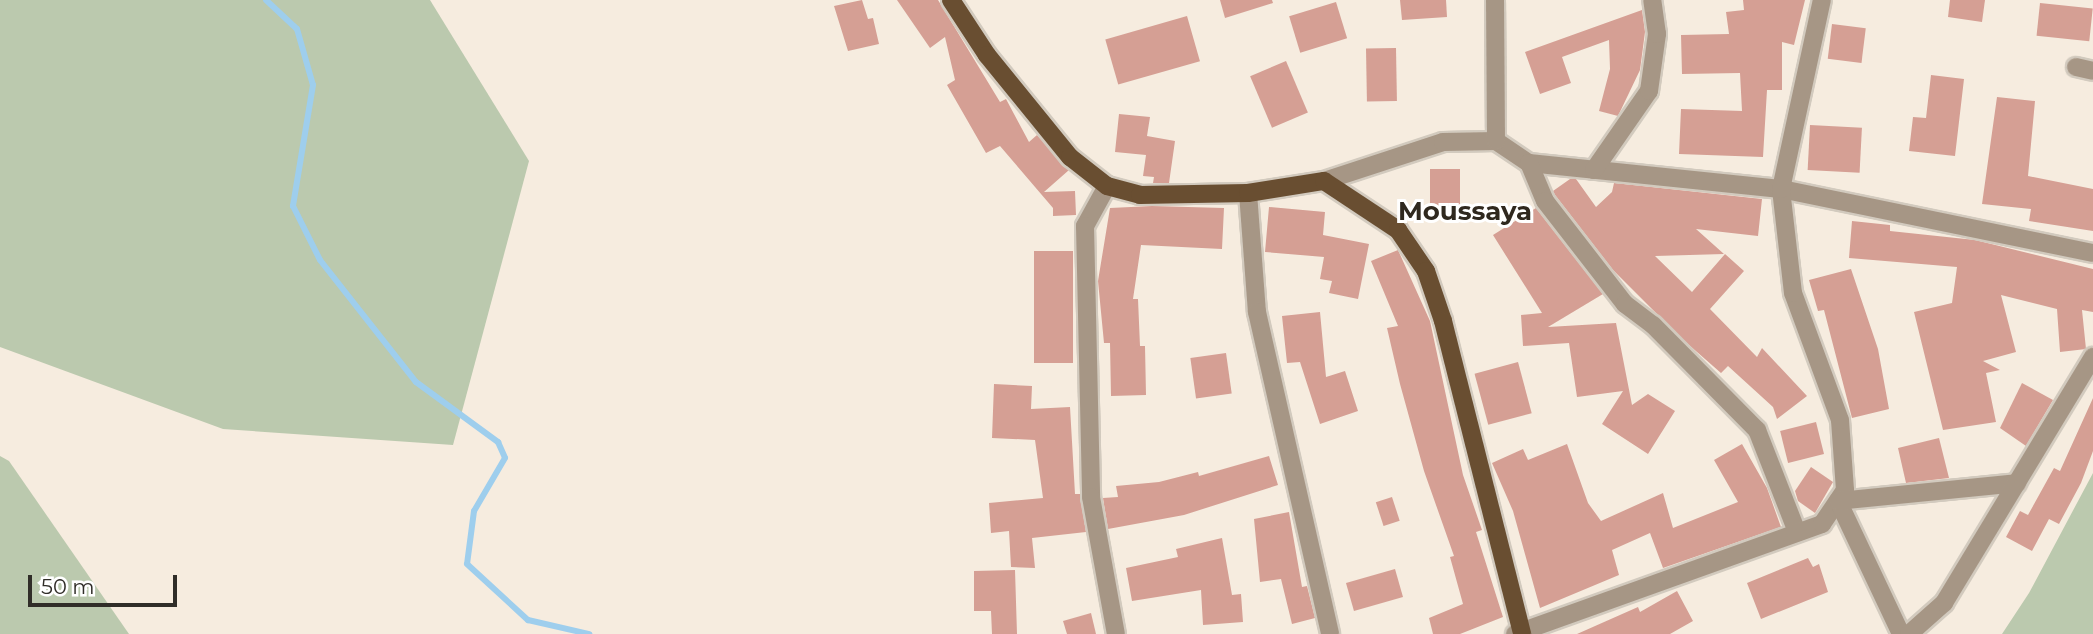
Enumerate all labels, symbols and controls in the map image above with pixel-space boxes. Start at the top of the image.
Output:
district label: Moussaya [1398,196,1532,228]
scale bar [32,560,180,604]
text: 50 m [41,574,95,599]

